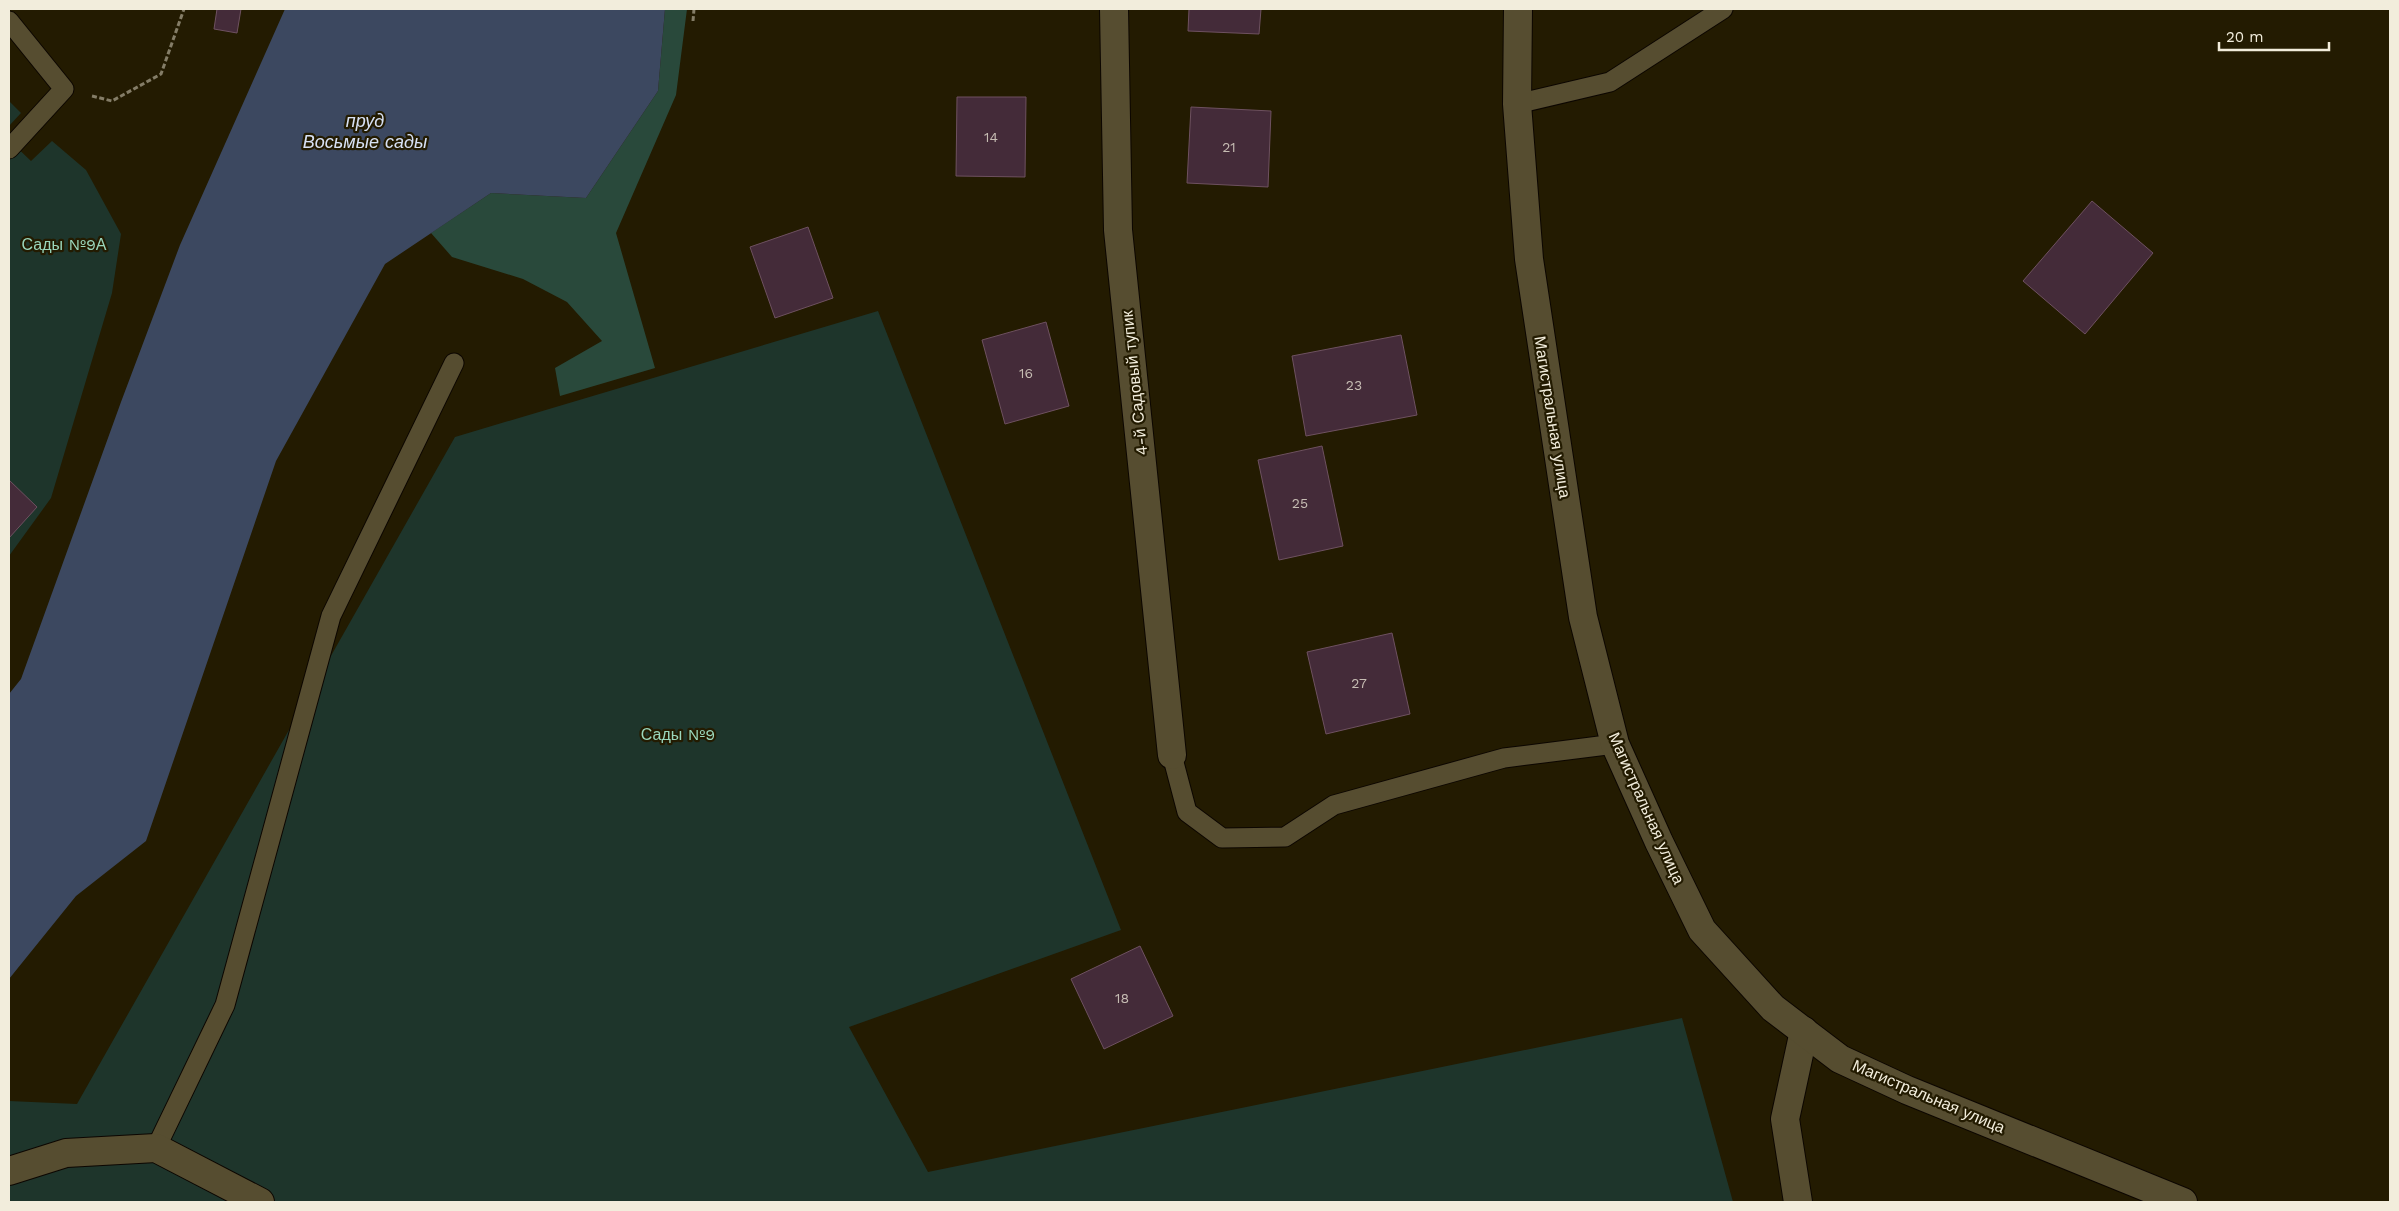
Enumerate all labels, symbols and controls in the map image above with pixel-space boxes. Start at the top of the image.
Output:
scale bar [2219,20,2329,52]
text: 20 m [2226,28,2264,46]
water label: пруд Восьмые сады [303,110,427,152]
house number: 14 [984,129,998,145]
house number: 21 [1222,139,1236,155]
park label: Сады №9А [22,235,107,254]
street label: 4-й Садовый тупик [1117,309,1152,456]
street label: Магистральная улица [1530,335,1575,500]
house number: 16 [1019,365,1033,381]
house number: 23 [1346,377,1362,393]
house number: 25 [1292,495,1308,511]
house number: 27 [1351,675,1367,691]
park label: Сады №9 [641,725,715,744]
street label: Магистральная улица [1605,730,1689,887]
house number: 18 [1115,990,1129,1006]
street label: Магистральная улица [1850,1056,2008,1137]

